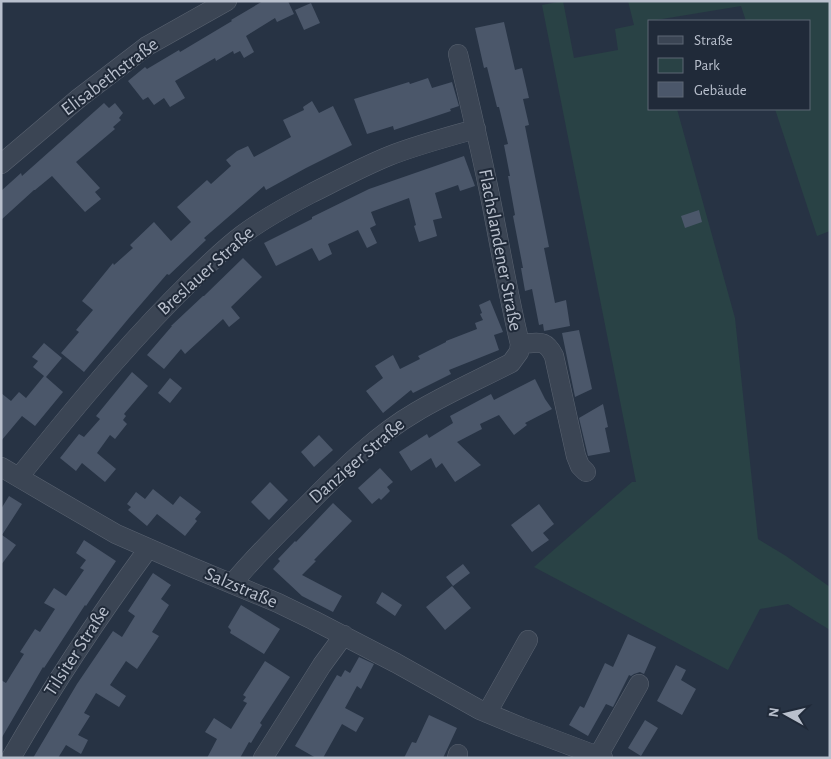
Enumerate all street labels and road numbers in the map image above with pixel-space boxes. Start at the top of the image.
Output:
street label: Elisabethstraße [58,35,162,119]
street label: Flachslandener Straße [475,167,525,333]
street label: Breslauer Straße [154,223,258,319]
street label: Danziger Straße [306,415,408,507]
street label: Salzstraße [202,564,280,612]
street label: Tilsiter Straße [41,603,113,699]

